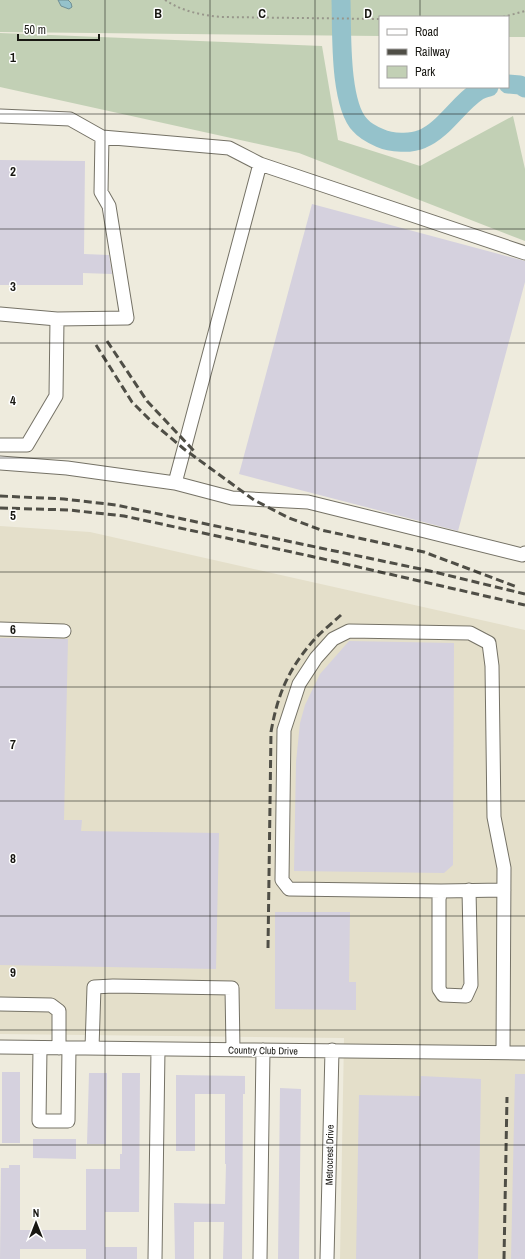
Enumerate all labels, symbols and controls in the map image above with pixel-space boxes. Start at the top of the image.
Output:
text: B [154,5,162,22]
text: C [258,5,266,22]
text: D [364,5,372,22]
scale bar [18,16,99,42]
legend [379,16,509,88]
text: 50 m [24,22,46,38]
text: Road [415,24,439,40]
text: Railway [415,44,450,60]
text: 1 [10,49,16,66]
text: Park [415,64,435,80]
text: 2 [10,163,16,180]
text: 3 [10,278,16,295]
text: 4 [10,392,16,409]
text: 5 [10,507,16,524]
text: 6 [10,621,16,638]
text: 7 [10,736,16,753]
text: 8 [10,850,16,867]
text: 9 [10,964,16,981]
street label: Country Club Drive [228,1043,298,1058]
street label: Metrocrest Drive [322,1124,337,1185]
north arrow [16,1203,56,1243]
text: N [33,1206,39,1220]

